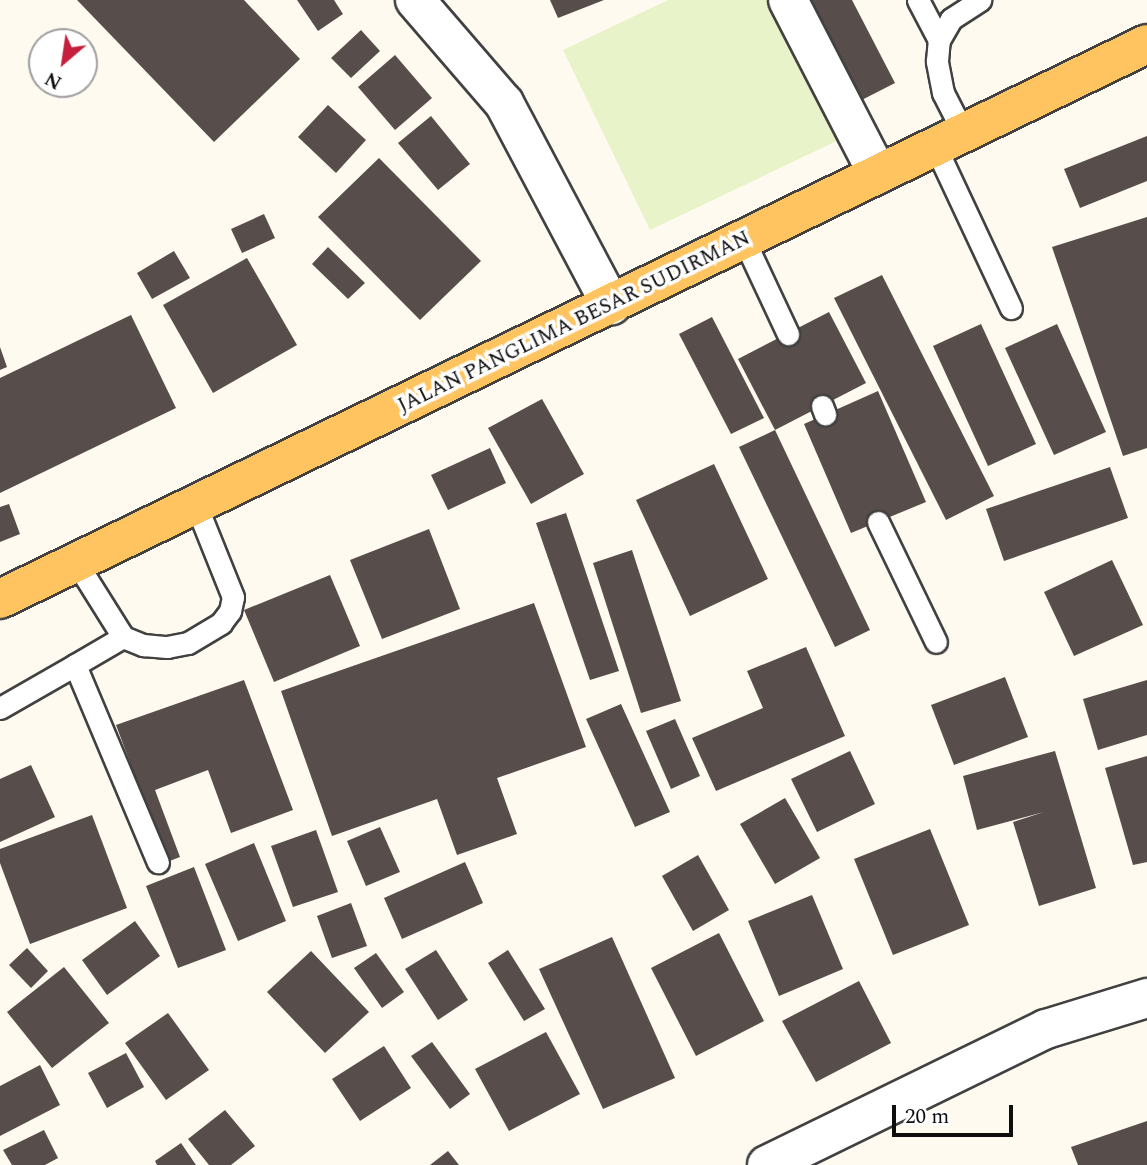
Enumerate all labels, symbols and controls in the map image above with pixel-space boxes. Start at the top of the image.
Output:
north arrow [28,28,98,98]
text: N [40,64,67,97]
street label: JALAN PANGLIMA BESAR SUDIRMAN [394,225,754,419]
scale bar [895,1092,1016,1136]
text: 20 m [905,1101,949,1133]

